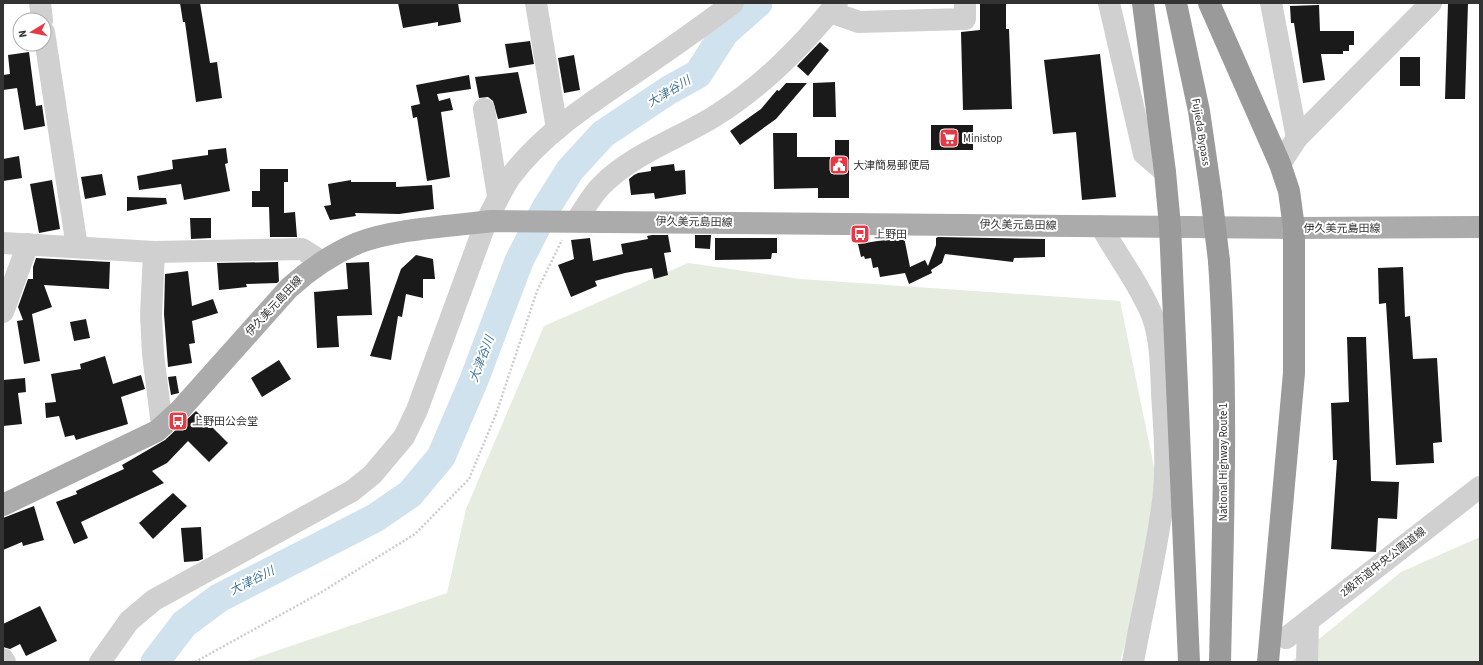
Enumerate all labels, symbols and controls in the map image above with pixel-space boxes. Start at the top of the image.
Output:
north arrow [12,12,52,52]
text: N [15,29,31,39]
water label: 大津谷川 [644,71,696,112]
street label: Fujieda Bypass [1188,97,1214,167]
supermarket icon: Ministop [938,127,960,149]
place label: Ministop [963,131,1002,146]
public building icon: 大津簡易郵便局 [828,154,850,176]
place label: 大津簡易郵便局 [853,158,930,173]
street label: 伊久美元島田線 [655,214,733,230]
street label: 伊久美元島田線 [979,217,1057,233]
street label: 伊久美元島田線 [1304,221,1381,236]
bus stop icon: 上野田 [849,223,871,245]
place label: 上野田 [874,227,907,242]
street label: 伊久美元島田線 [242,273,306,339]
water label: 大津谷川 [465,332,499,384]
street label: National Highway Route 1 [1216,403,1231,521]
bus stop icon: 上野田公会堂 [167,410,189,432]
place label: 上野田公会堂 [192,414,258,429]
street label: 2級市道中央公園道線 [1337,524,1429,600]
water label: 大津谷川 [227,562,279,599]

